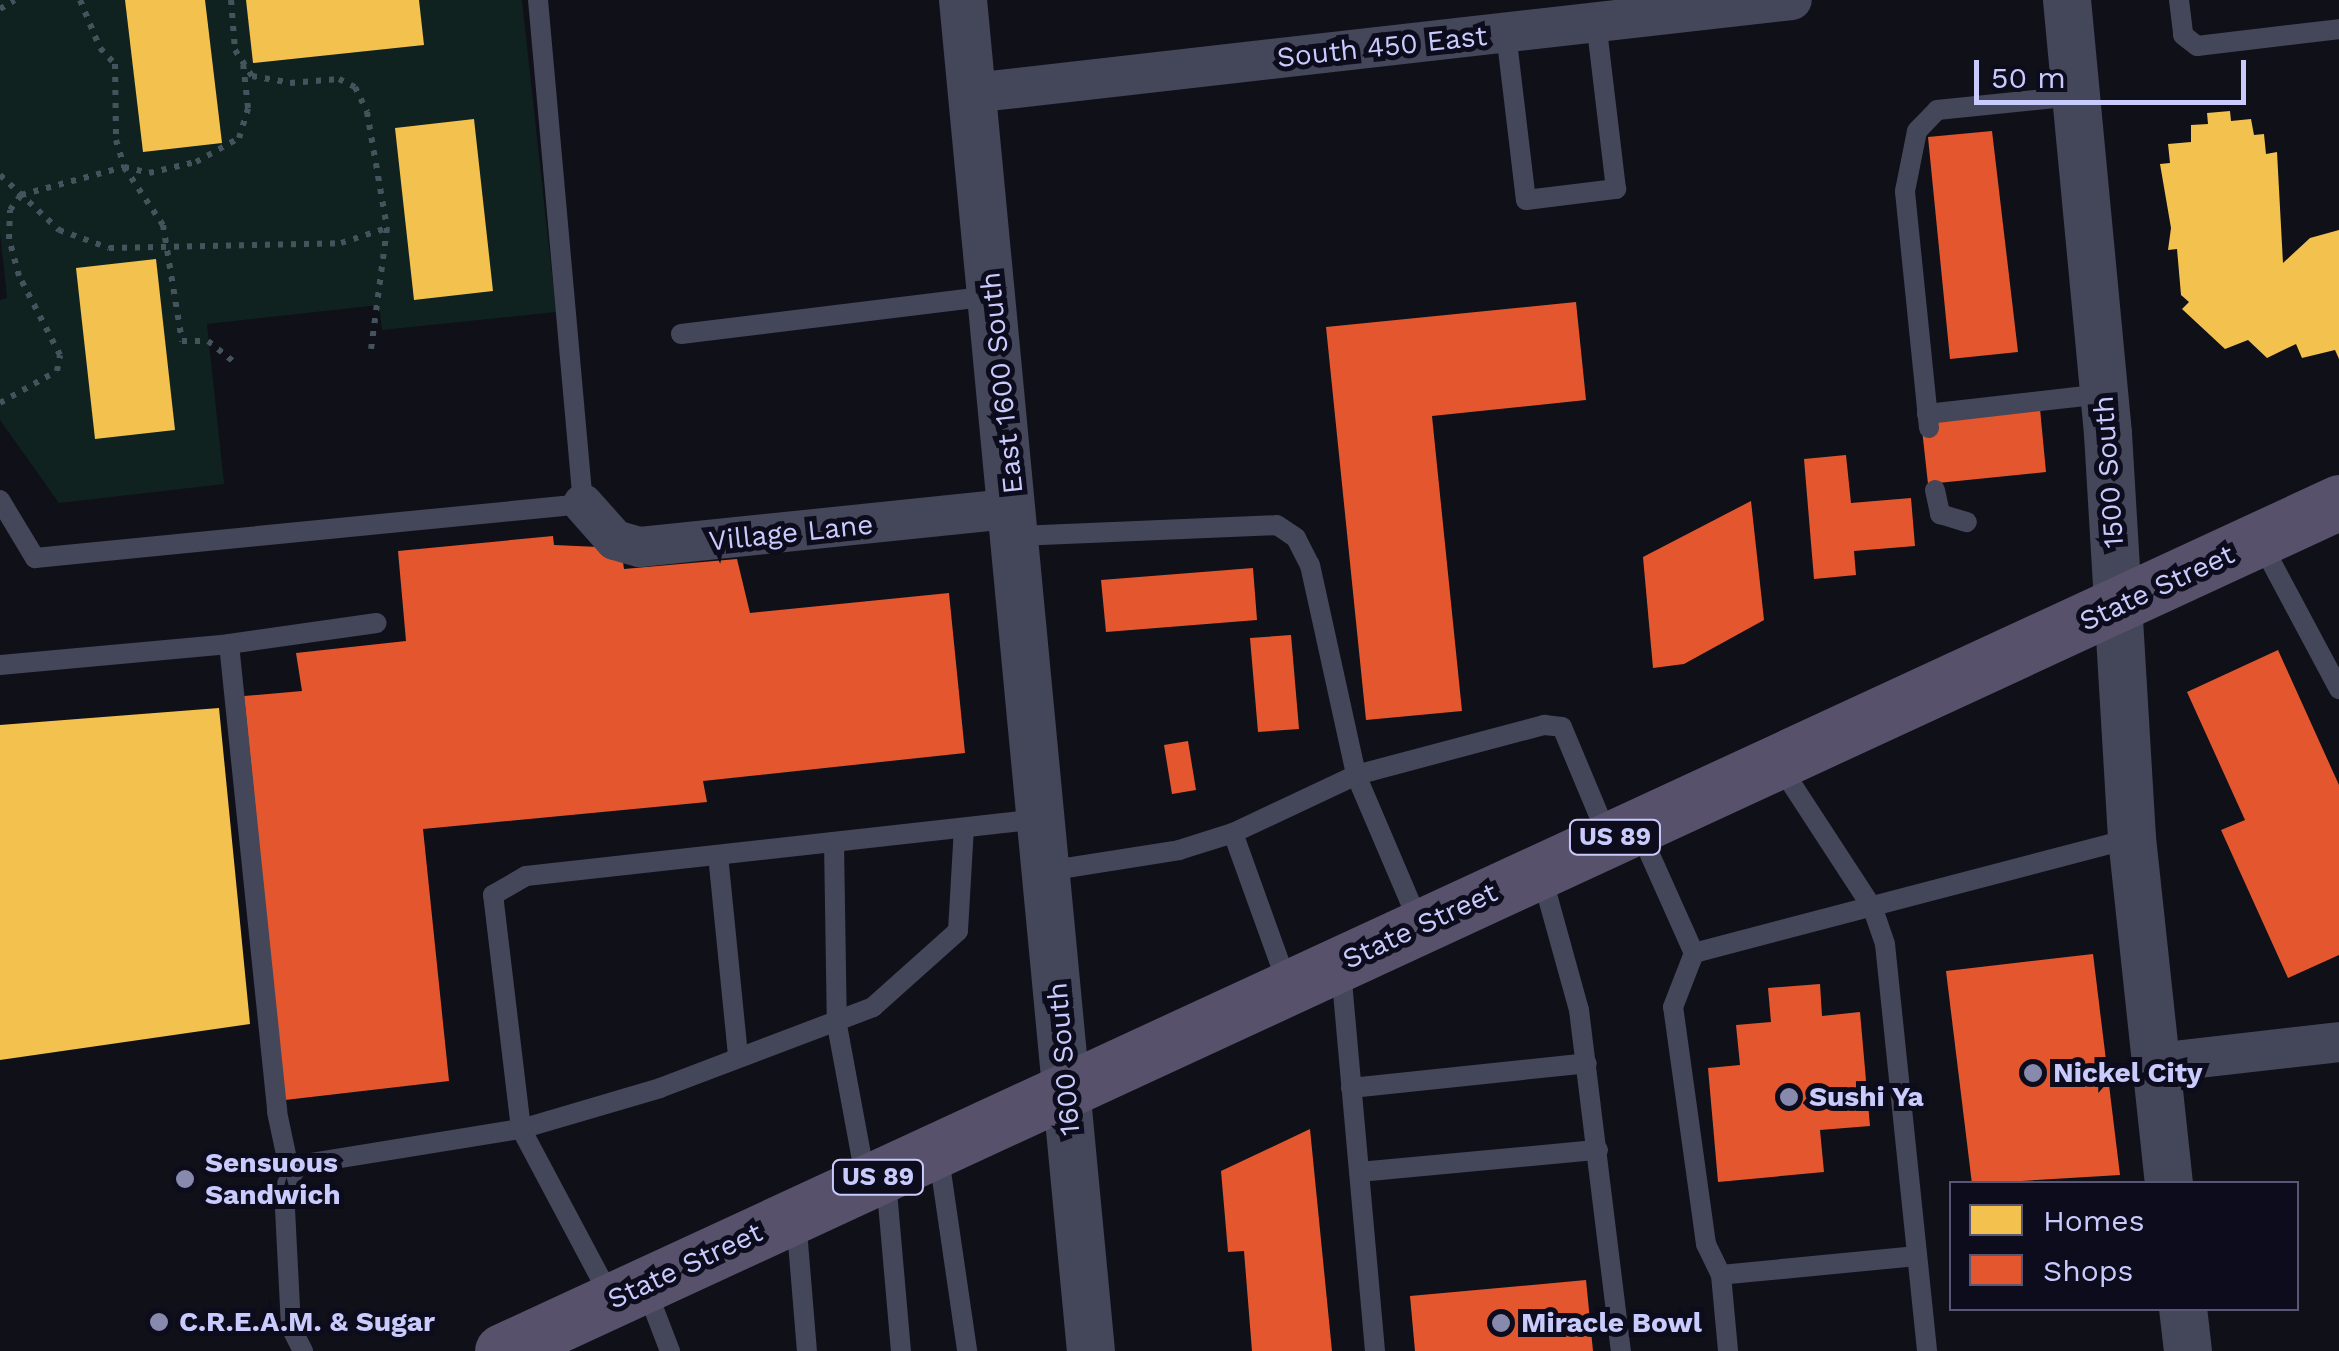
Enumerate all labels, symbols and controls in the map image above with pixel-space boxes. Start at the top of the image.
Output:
street label: South 450 East [1275,19,1489,75]
scale bar [1979,40,2252,102]
text: 50 m [1991,60,2066,95]
street label: East 1600 South [974,270,1030,496]
street label: 1500 South [2087,395,2131,549]
street label: Village Lane [707,508,875,558]
street label: State Street [2074,538,2240,638]
road number: US 89 [1568,817,1662,857]
street label: State Street [1337,876,1503,976]
street label: 1600 South [1041,981,1087,1137]
place label: Nickel City [2053,1056,2203,1090]
marker: Nickel City [2022,1062,2044,1084]
place label: Sushi Ya [1809,1080,1924,1114]
marker: Sushi Ya [1778,1086,1800,1108]
place label: Sensuous Sandwich [205,1146,341,1212]
road number: US 89 [830,1157,926,1197]
marker: Sensuous Sandwich [174,1168,196,1190]
legend [1949,1181,2299,1311]
text: Homes [2043,1203,2145,1238]
street label: State Street [602,1216,768,1316]
text: Shops [2043,1253,2133,1288]
place label: C.R.E.A.M. & Sugar [179,1305,435,1339]
place label: Miracle Bowl [1521,1306,1702,1340]
marker: C.R.E.A.M. & Sugar [148,1311,170,1333]
marker: Miracle Bowl [1490,1312,1512,1334]

